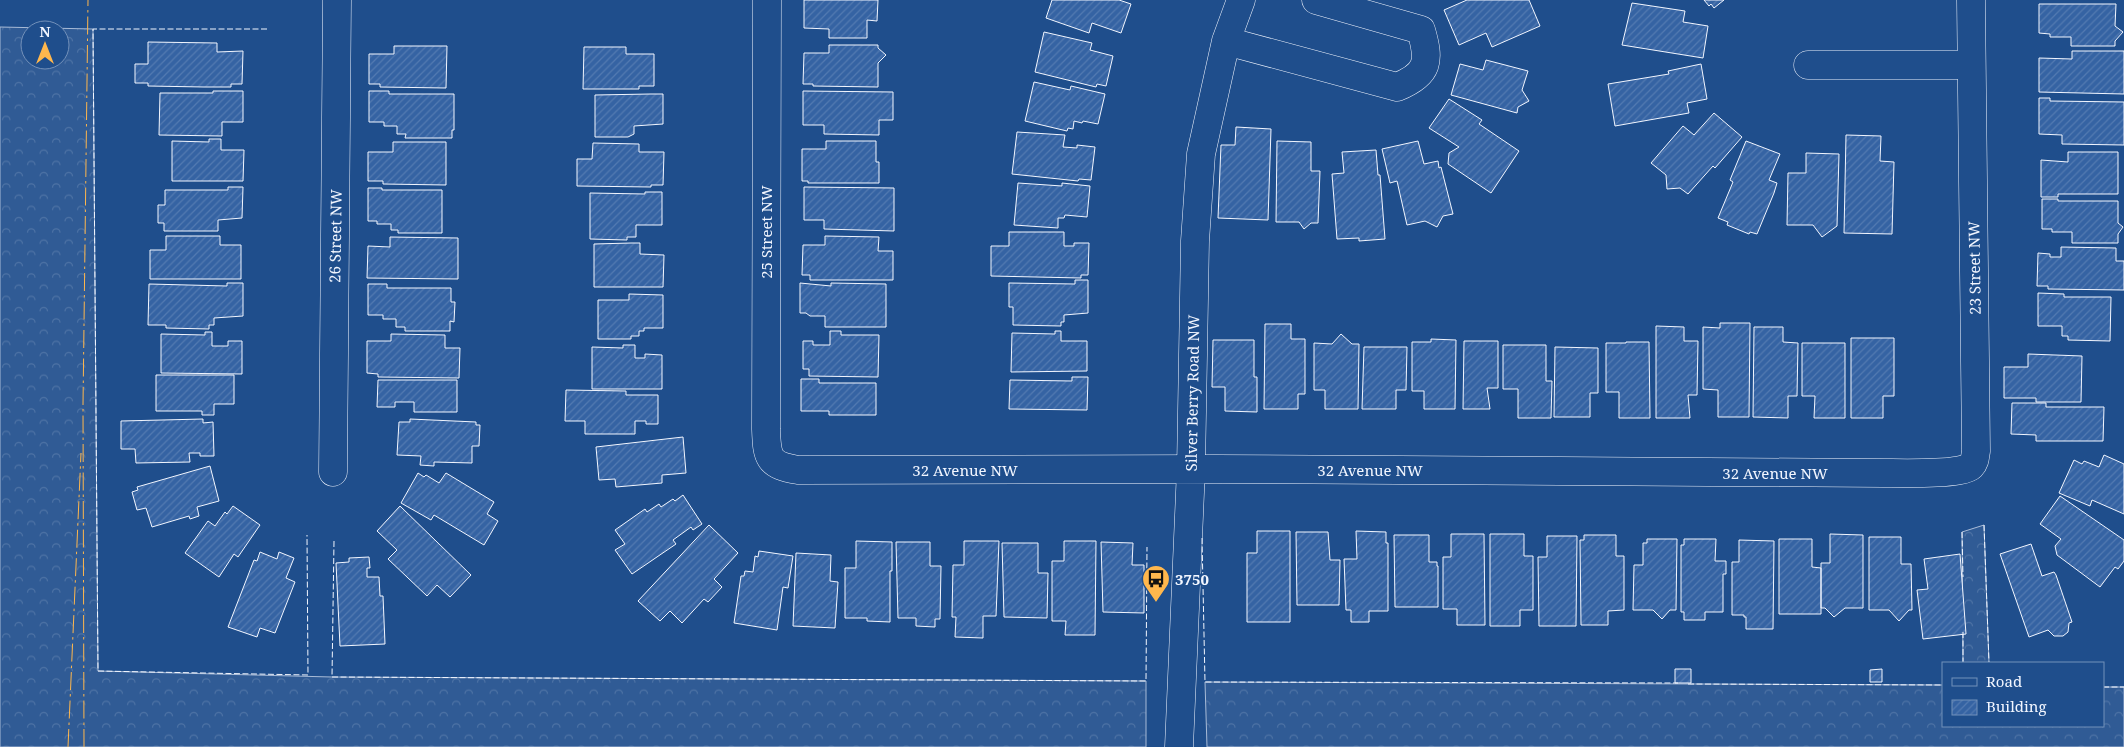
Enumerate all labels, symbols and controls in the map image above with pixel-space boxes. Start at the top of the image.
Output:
north arrow [20,20,70,70]
text: N [39,22,51,41]
street label: 25 Street NW [756,185,776,279]
street label: 26 Street NW [324,189,346,283]
street label: 23 Street NW [1963,221,1985,315]
street label: Silver Berry Road NW [1181,314,1203,472]
street label: 32 Avenue NW [912,460,1018,480]
street label: 32 Avenue NW [1317,460,1423,480]
street label: 32 Avenue NW [1722,463,1828,483]
bus stop icon: 3750 [1141,564,1171,603]
place label: 3750 [1175,569,1209,589]
legend [1942,662,2104,727]
text: Road [1986,671,2022,691]
text: Building [1986,696,2047,716]

